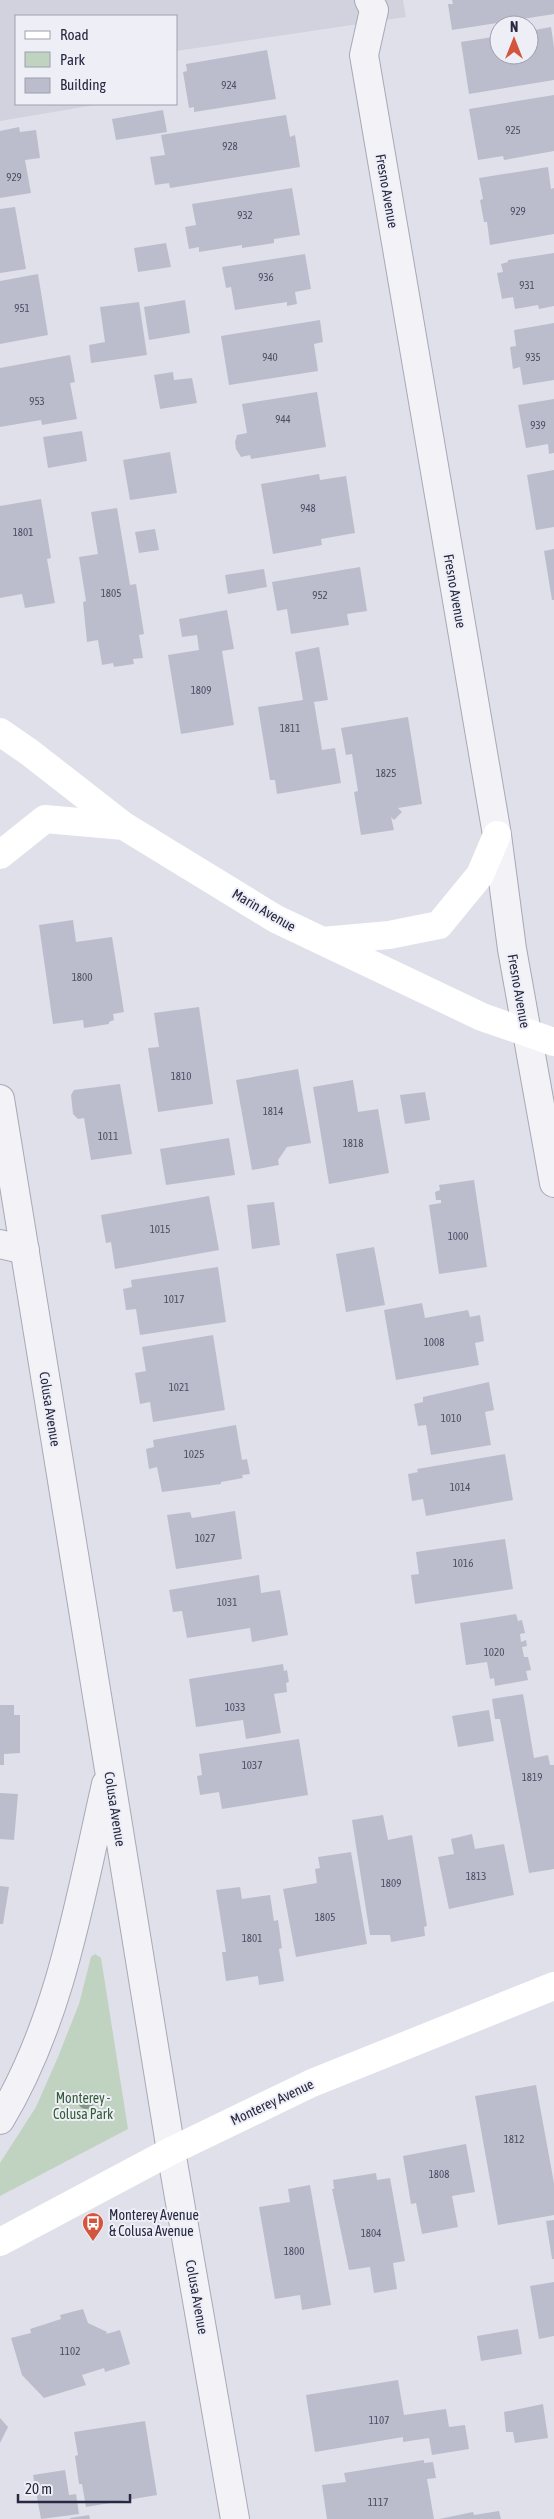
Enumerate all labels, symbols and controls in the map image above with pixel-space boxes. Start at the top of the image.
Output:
legend [15,15,178,105]
north arrow [489,15,539,65]
text: N [510,19,518,35]
text: Road [60,26,89,43]
text: Park [60,51,85,68]
text: Building [60,76,106,93]
house number: 924 [221,79,237,91]
house number: 925 [505,124,521,136]
house number: 928 [222,140,238,152]
street label: Fresno Avenue [373,153,401,229]
house number: 929 [6,171,22,183]
house number: 929 [510,205,526,217]
house number: 932 [237,209,253,221]
house number: 936 [258,271,274,283]
house number: 931 [519,279,535,291]
house number: 951 [14,302,30,314]
house number: 940 [262,351,278,363]
house number: 935 [525,351,541,363]
house number: 953 [29,395,45,407]
house number: 944 [275,413,291,425]
house number: 939 [530,419,546,431]
house number: 948 [300,502,316,514]
house number: 1801 [13,526,33,538]
street label: Fresno Avenue [441,553,469,629]
house number: 1805 [101,587,121,599]
house number: 952 [312,589,328,601]
house number: 1809 [191,684,211,696]
house number: 1811 [280,722,300,734]
house number: 1825 [376,767,396,779]
street label: Marin Avenue [229,885,299,935]
street label: Fresno Avenue [505,953,533,1029]
house number: 1800 [72,971,92,983]
house number: 1810 [171,1070,191,1082]
house number: 1814 [263,1105,283,1117]
house number: 1011 [98,1130,118,1142]
house number: 1818 [343,1137,363,1149]
house number: 1015 [150,1223,170,1235]
house number: 1000 [448,1230,468,1242]
house number: 1017 [164,1293,184,1305]
house number: 1008 [424,1336,444,1348]
street label: Colusa Avenue [36,1370,64,1448]
house number: 1021 [169,1381,189,1393]
house number: 1010 [441,1412,461,1424]
house number: 1025 [184,1448,204,1460]
house number: 1014 [450,1481,470,1493]
house number: 1027 [195,1532,215,1544]
house number: 1016 [453,1557,473,1569]
house number: 1031 [217,1596,237,1608]
house number: 1020 [484,1646,504,1658]
house number: 1033 [225,1701,245,1713]
house number: 1037 [242,1759,262,1771]
street label: Colusa Avenue [101,1770,129,1848]
house number: 1819 [522,1771,542,1783]
house number: 1813 [466,1870,486,1882]
house number: 1809 [381,1877,401,1889]
house number: 1805 [315,1911,335,1923]
house number: 1801 [242,1932,262,1944]
street label: Monterey Avenue [228,2076,316,2128]
park label: Monterey - Colusa Park [53,2090,113,2122]
house number: 1812 [504,2133,524,2145]
house number: 1808 [429,2168,449,2180]
place label: Monterey Avenue & Colusa Avenue [109,2207,199,2239]
bus stop icon: Monterey Avenue & Colusa Avenue [81,2211,105,2242]
house number: 1804 [361,2227,381,2239]
house number: 1800 [284,2245,304,2257]
street label: Colusa Avenue [183,2258,211,2336]
house number: 1102 [60,2345,80,2357]
house number: 1107 [369,2414,389,2426]
scale bar [18,2472,130,2504]
text: 20 m [25,2480,52,2497]
house number: 1117 [368,2496,388,2508]

